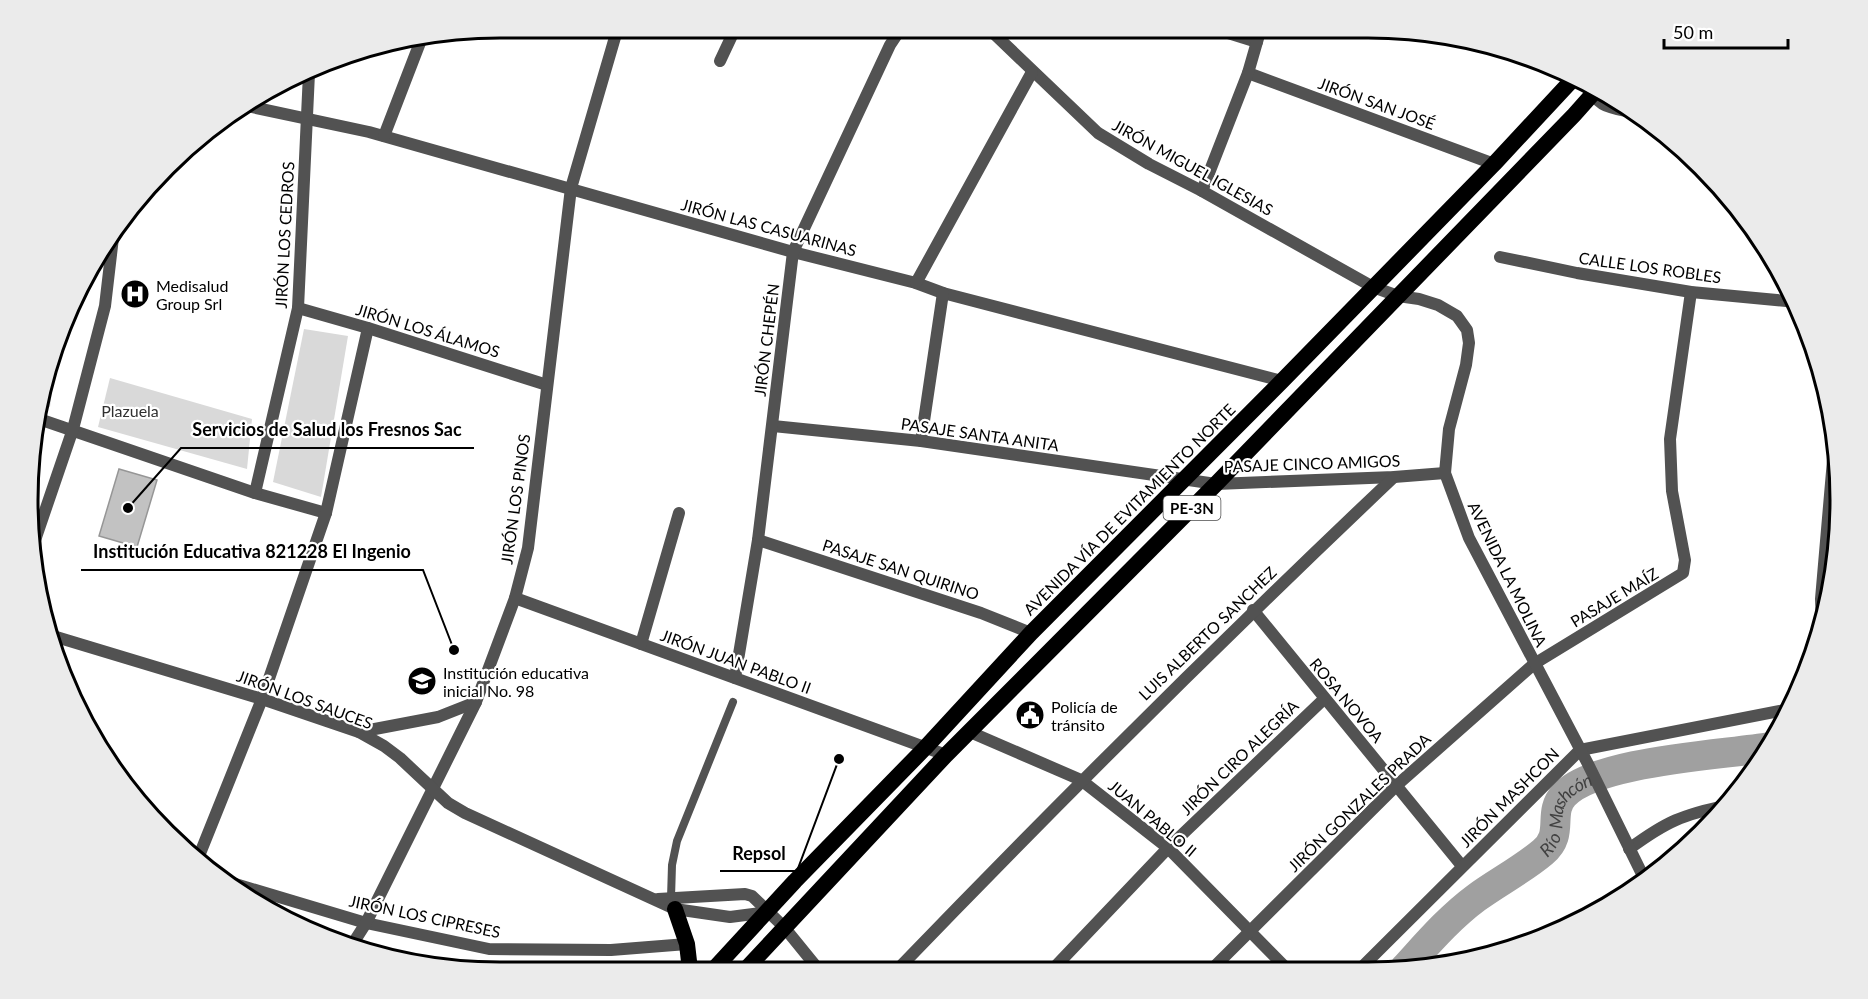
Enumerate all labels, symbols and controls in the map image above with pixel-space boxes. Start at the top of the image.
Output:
scale bar [1664,12,1788,50]
text: 50 m [1673,21,1713,43]
street label: JIRÓN SAN JOSÉ [1316,73,1438,133]
street label: JIRÓN MIGUEL IGLESIAS [1109,115,1277,219]
street label: JIRÓN LOS CEDROS [271,161,297,309]
street label: JIRÓN LAS CASUARINAS [679,194,859,260]
street label: CALLE LOS ROBLES [1577,248,1723,286]
place label: Medisalud Group Srl [156,276,228,313]
hospital icon: Medisalud Group Srl [119,278,151,310]
street label: JIRÓN CHEPÉN [750,283,782,397]
street label: JIRÓN LOS ÁLAMOS [354,299,502,361]
street label: AVENIDA VÍA DE EVITAMIENTO NORTE [1019,399,1239,619]
park label: Plazuela [101,401,159,420]
callout: Servicios de Salud los Fresnos Sac [181,412,474,448]
street label: PASAJE SANTA ANITA [900,413,1060,455]
text: Servicios de Salud los Fresnos Sac [192,418,462,440]
street label: JIRÓN LOS PINOS [496,433,534,565]
street label: PASAJE CINCO AMIGOS [1223,450,1401,476]
road number: PE-3N [1164,496,1220,520]
street label: AVENIDA LA MOLINA [1465,498,1551,650]
callout: Institución Educativa 821228 El Ingenio [81,534,423,570]
street label: PASAJE SAN QUIRINO [820,535,982,603]
text: Institución Educativa 821228 El Ingenio [93,540,411,562]
street label: LUIS ALBERTO SANCHEZ [1134,562,1280,704]
street label: PASAJE MAÍZ [1567,563,1662,631]
street label: JIRÓN JUAN PABLO II [658,625,814,697]
street label: ROSA NOVOA [1306,654,1388,746]
place label: Institución educativa inicial No. 98 [443,663,589,700]
school or university icon: Institución educativa inicial No. 98 [406,665,438,697]
street label: JIRÓN LOS SAUCES [235,666,375,732]
street label: JIRÓN CIRO ALEGRÍA [1176,696,1302,818]
place label: Policía de tránsito [1051,697,1118,734]
public building icon: Policía de tránsito [1014,699,1046,731]
street label: JIRÓN GONZALES PRADA [1284,729,1434,875]
street label: JIRÓN MASHCON [1455,743,1563,851]
water label: Río Mashcón [1535,768,1595,861]
street label: JUAN PABLO II [1105,776,1201,860]
callout: Repsol [720,835,797,871]
text: Repsol [732,842,786,864]
street label: JIRÓN LOS CIPRESES [348,891,502,941]

